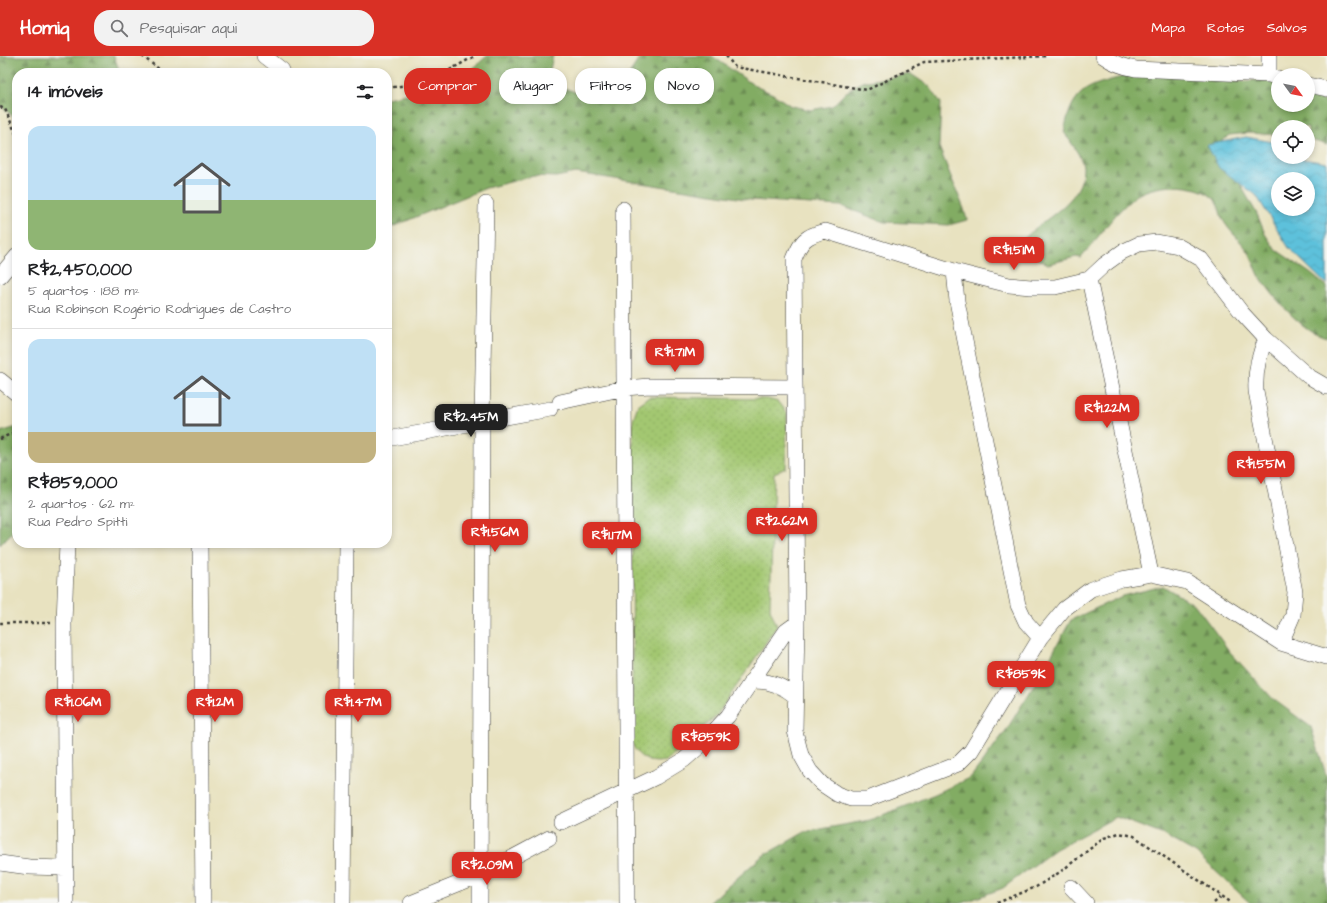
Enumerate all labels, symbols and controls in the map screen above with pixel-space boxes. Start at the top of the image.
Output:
search box [94,10,374,46]
text: Homiq [20,15,70,42]
icon: search [108,17,130,39]
text: Pesquisar aqui [140,18,237,39]
text: Mapa [1151,18,1185,38]
text: Rotas [1207,18,1245,38]
text: Salvos [1267,18,1307,38]
chip: Comprar [404,68,491,104]
chip: Alugar [499,68,567,104]
chip: Filtros [575,68,646,104]
chip: Novo [654,68,714,104]
north arrow [1271,68,1315,112]
map controls [1271,68,1315,216]
text: 14 imóveis [28,80,103,104]
icon: filters [354,81,376,103]
button: locate [1271,120,1315,164]
icon: home [166,152,238,224]
button: layers [1271,172,1315,216]
pin: R$1.51M [977,237,1051,271]
text: R$1.51M [993,241,1035,259]
text: R$2,450,000 [28,258,132,282]
text: 5 quartos · 188 m² [28,282,140,300]
text: Rua Robinson Rogério Rodrigues de Castro [28,300,291,318]
pin: R$1.71M [638,339,712,373]
text: R$1.71M [655,343,695,361]
icon: home [166,365,238,437]
pin: R$1.22M [1070,395,1144,429]
text: R$1.22M [1084,399,1130,417]
pin: R$2.45M [434,404,508,438]
text: R$2.45M [444,408,498,426]
pin: R$1.55M [1224,451,1298,485]
text: R$1.55M [1236,455,1286,473]
text: R$859,000 [28,471,118,495]
text: 2 quartos · 62 m² [28,495,135,513]
pin: R$2.62M [745,508,819,542]
text: R$2.62M [756,512,808,530]
text: Rua Pedro Spitti [28,513,127,531]
pin: R$1.56M [458,519,532,553]
pin: R$1.17M [575,522,649,556]
text: R$1.56M [471,523,519,541]
text: R$1.17M [592,526,632,544]
pin: R$859K [988,661,1054,695]
text: R$859K [996,665,1046,683]
pin: R$1.06M [41,689,115,723]
pin: R$1.2M [182,689,248,723]
pin: R$1.47M [321,689,395,723]
text: R$1.06M [54,693,102,711]
text: R$1.2M [196,693,234,711]
text: R$1.47M [334,693,382,711]
pin: R$859K [673,724,739,758]
text: R$859K [681,728,731,746]
pin: R$2.09M [450,852,524,886]
text: R$2.09M [461,856,513,874]

